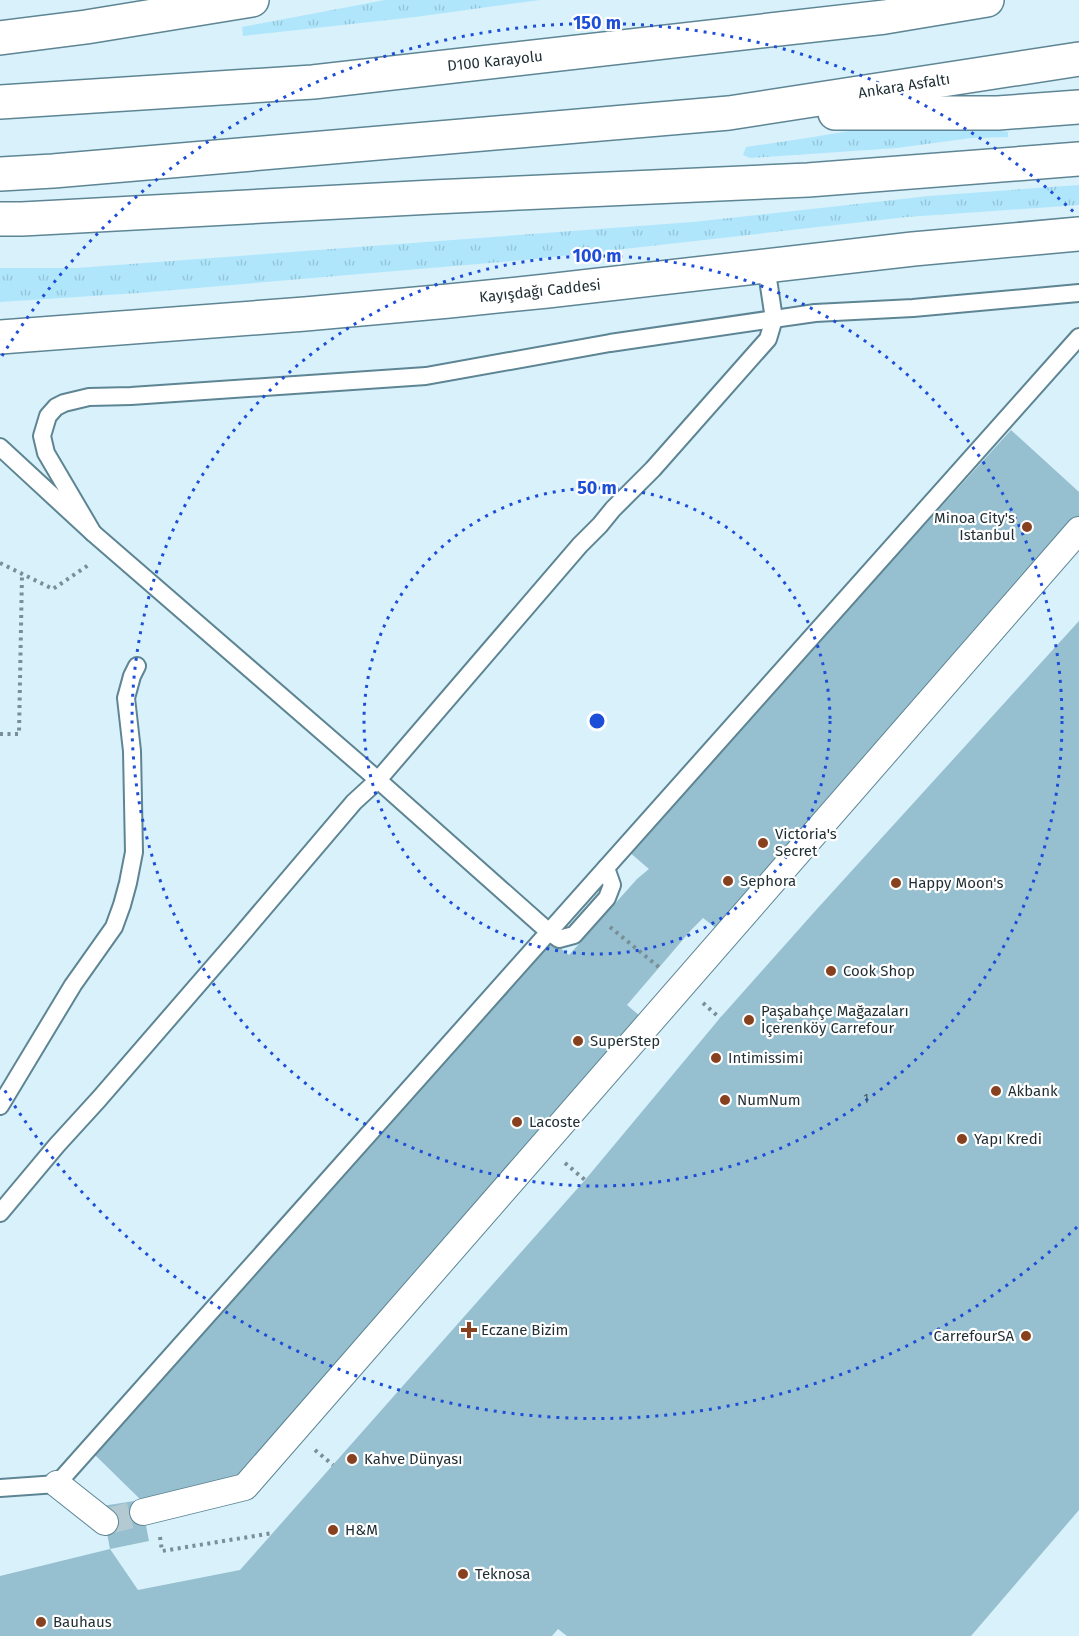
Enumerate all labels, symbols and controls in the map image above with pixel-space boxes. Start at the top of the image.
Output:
text: 150 m [573,12,621,34]
street label: D100 Karayolu [446,47,544,75]
street label: Ankara Asfaltı [857,70,951,102]
text: 100 m [573,245,621,267]
street label: Kayışdağı Caddesi [478,276,602,306]
text: 50 m [577,477,617,499]
place label: Minoa City's Istanbul [934,509,1016,544]
marker: Minoa City's Istanbul [1020,520,1034,534]
centre of rings [587,711,607,731]
place label: Victoria's Secret [775,825,837,860]
marker: Victoria's Secret [756,836,770,850]
place label: Sephora [740,872,796,890]
marker: Sephora [721,874,735,888]
place label: Happy Moon's [908,874,1003,892]
marker: Happy Moon's [889,876,903,890]
place label: Cook Shop [843,962,915,980]
marker: Cook Shop [824,964,838,978]
place label: Paşabahçe Mağazaları İçerenköy Carrefour [761,1002,909,1037]
marker: Paşabahçe Mağazaları İçerenköy Carrefour [742,1013,756,1027]
place label: SuperStep [590,1032,660,1050]
marker: SuperStep [571,1034,585,1048]
place label: Intimissimi [728,1049,803,1067]
marker: Intimissimi [709,1051,723,1065]
place label: Akbank [1008,1082,1058,1100]
marker: Akbank [989,1084,1003,1098]
place label: NumNum [737,1091,801,1109]
house number: 1 [863,1092,869,1106]
marker: NumNum [718,1093,732,1107]
place label: Lacoste [529,1113,580,1131]
marker: Lacoste [510,1115,524,1129]
place label: Yapı Kredi [974,1130,1042,1148]
marker: Yapı Kredi [955,1132,969,1146]
place label: Eczane Bizim [481,1321,568,1339]
marker: Eczane Bizim [462,1323,476,1337]
place label: CarrefourSA [933,1327,1014,1345]
marker: CarrefourSA [1019,1329,1033,1343]
place label: Kahve Dünyası [364,1450,463,1468]
marker: Kahve Dünyası [345,1452,359,1466]
place label: H&M [345,1521,378,1539]
marker: H&M [326,1523,340,1537]
place label: Teknosa [475,1565,530,1583]
marker: Teknosa [456,1567,470,1581]
place label: Bauhaus [53,1613,112,1631]
marker: Bauhaus [34,1615,48,1629]

